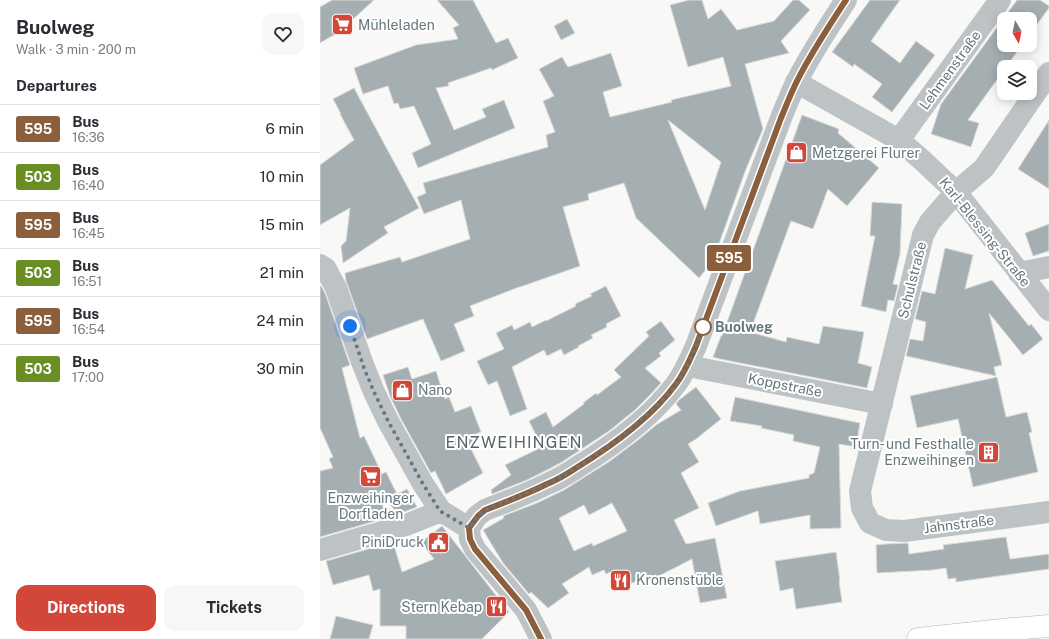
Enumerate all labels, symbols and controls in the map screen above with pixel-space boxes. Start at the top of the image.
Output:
supermarket icon: Mühleladen [329,12,355,38]
north arrow [997,12,1037,52]
map controls [997,12,1037,100]
button: heart [262,13,304,55]
text: Buolweg [16,16,94,38]
place label: Mühleladen [358,17,435,33]
street label: Lehmenstraße [916,27,984,112]
text: Walk · 3 min · 200 m [16,42,136,57]
button: layers [997,60,1037,100]
text: Departures [16,77,97,94]
text: Bus [72,113,99,130]
text: 6 min [266,120,304,137]
text: 595 [24,121,52,137]
text: 16:36 [72,130,105,145]
shop icon: Metzgerei Flurer [784,140,810,166]
place label: Metzgerei Flurer [812,145,920,161]
text: Bus [72,161,99,178]
text: 10 min [260,168,304,185]
text: 503 [24,169,52,185]
street label: Karl-Blessing-Straße [936,174,1034,290]
text: 16:40 [72,178,104,193]
text: Bus [72,209,99,226]
text: 15 min [259,216,304,233]
text: 595 [24,217,52,233]
text: 16:45 [72,226,105,241]
street label: Schulstraße [895,240,929,320]
line badge: 595 [706,245,752,271]
text: 595 [715,250,743,266]
text: Bus [72,257,99,274]
text: 21 min [260,264,304,281]
text: 503 [24,265,52,281]
text: 16:51 [72,274,102,289]
text: Bus [72,305,99,322]
text: 24 min [257,312,304,329]
text: 595 [24,313,52,329]
your location [340,316,360,336]
marker: Buolweg [694,318,712,336]
place label: Buolweg [715,319,773,335]
text: 16:54 [72,322,105,337]
text: Bus [72,353,99,370]
text: 30 min [256,360,304,377]
text: 503 [24,361,52,377]
text: 17:00 [72,370,104,385]
street label: Koppstraße [747,370,824,400]
shop icon: Nano [390,377,416,403]
place label: Nano [418,382,452,398]
district label: ENZWEIHINGEN [446,433,582,452]
place label: Turn- und Festhalle Enzweihingen [850,436,974,468]
building icon: Turn- und Festhalle Enzweihingen [976,439,1002,465]
supermarket icon: Enzweihinger Dorfladen [358,463,384,489]
place label: Enzweihinger Dorfladen [327,490,415,522]
street label: Jahnstraße [923,512,995,536]
public building icon: PiniDruck [426,529,452,555]
place label: PiniDruck [361,534,424,550]
restaurant icon: Kronenstüble [607,567,633,593]
place label: Kronenstüble [636,572,724,588]
button: Directions [16,585,156,631]
button: Tickets [164,585,304,631]
restaurant icon: Stern Kebap [484,594,510,620]
place label: Stern Kebap [401,599,482,615]

